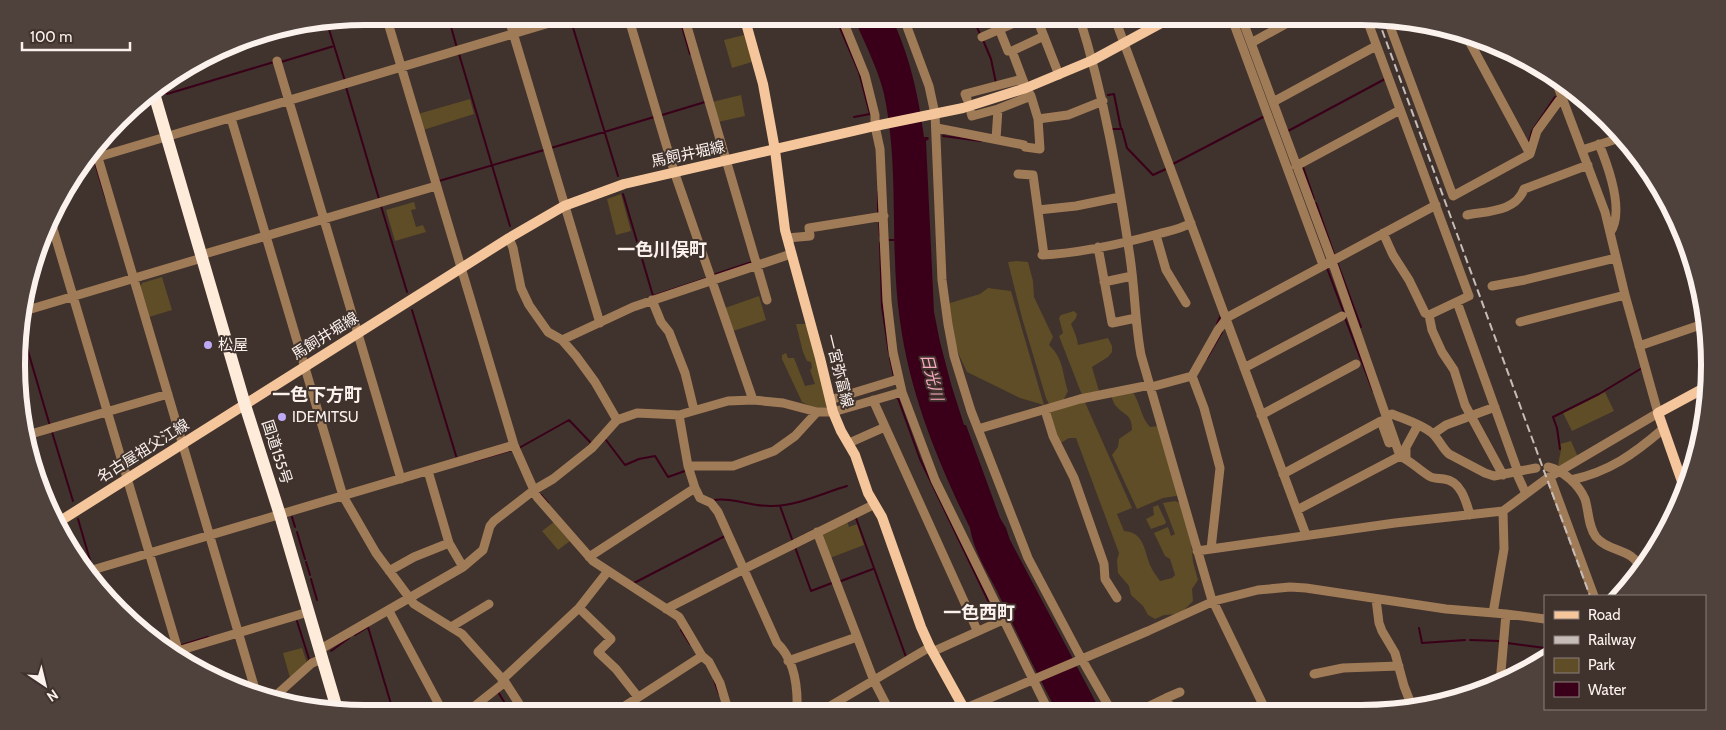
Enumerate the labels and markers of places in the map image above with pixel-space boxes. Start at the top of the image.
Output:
place label: 松屋 [218,336,248,354]
marker: 松屋 [202,339,214,351]
place label: IDEMITSU [292,408,359,426]
marker: IDEMITSU [276,411,288,423]

